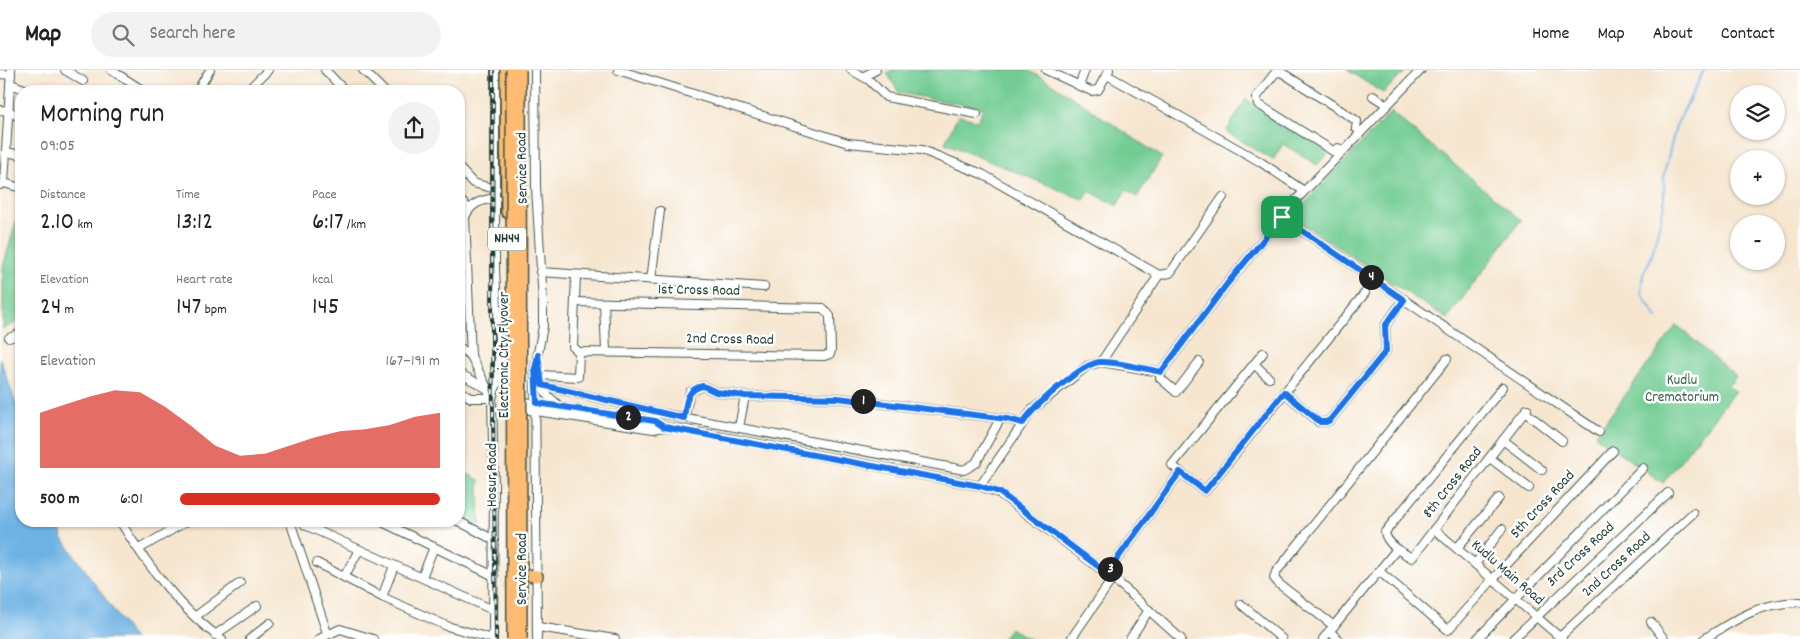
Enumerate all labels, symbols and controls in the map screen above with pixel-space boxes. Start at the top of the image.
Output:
search box [91,12,441,57]
text: Map [25,18,61,52]
icon: search [109,21,137,49]
text: Search here [149,21,235,48]
text: Home [1532,22,1569,47]
text: Map [1597,22,1625,47]
text: About [1653,22,1693,47]
text: Contact [1721,22,1775,47]
map controls [1730,85,1785,270]
button: layers [1730,85,1785,140]
text: Morning run [40,96,164,136]
button: share [388,102,440,154]
street label: Service Road [511,132,535,204]
text: 09:05 [40,135,75,158]
button: + [1730,150,1785,205]
text: Distance [40,185,86,205]
text: Time [176,185,200,205]
text: Pace [312,185,337,205]
pin [1261,196,1303,238]
icon: arrive [1268,203,1296,231]
text: 2.10 [40,205,74,241]
text: 13:12 [176,205,213,241]
text: 6:17 [312,205,343,241]
text: km [74,215,93,235]
text: /km [343,215,366,235]
button: − [1730,215,1785,270]
road number: NH44 [488,227,526,250]
pin: 4 [1358,264,1384,290]
text: 4 [1369,267,1374,287]
text: Elevation [40,270,89,290]
text: Heart rate [176,270,233,290]
text: kcal [312,270,333,290]
street label: 1st Cross Road [658,279,740,303]
text: 24 [40,290,61,326]
text: 147 [176,290,201,326]
text: 145 [312,290,339,326]
street label: Electronic City Flyover [494,291,516,418]
text: m [61,300,74,320]
text: bpm [201,300,227,320]
street label: 2nd Cross Road [686,328,774,352]
text: Elevation [40,350,96,373]
text: 167–191 m [386,350,440,373]
park label: Kudlu Crematorium [1645,370,1719,409]
pin: 1 [850,388,876,414]
text: 1 [862,391,865,411]
pin: 2 [616,404,640,430]
text: 2 [625,407,632,427]
street label: 8th Cross Road [1418,442,1488,524]
street label: Hosur Road [482,443,504,507]
street label: 5th Cross Road [1505,466,1581,544]
text: 500 m [40,488,80,511]
text: 6:01 [120,488,143,511]
street label: 3rd Cross Road [1542,517,1620,593]
street label: 2nd Cross Road [1577,527,1657,603]
street label: Service Road [512,533,534,605]
street label: Kudlu Main Road [1465,535,1549,611]
pin: 3 [1098,556,1122,582]
text: 3 [1107,559,1114,579]

